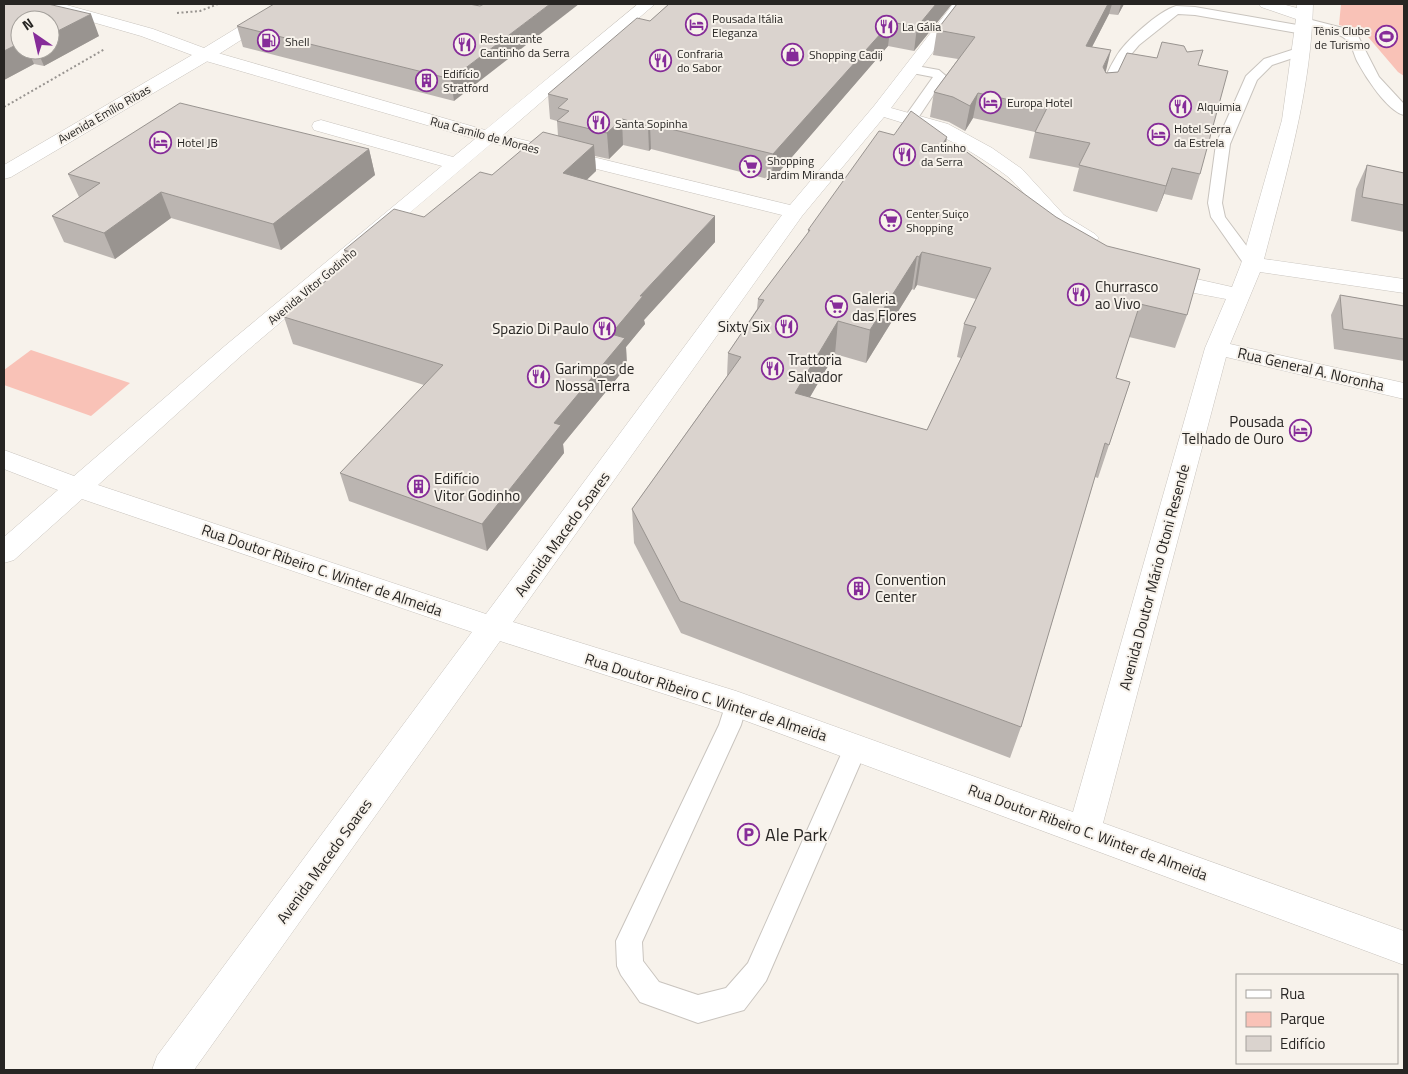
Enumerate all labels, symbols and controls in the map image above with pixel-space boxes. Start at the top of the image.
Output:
place label: Pousada Itália Eleganza [712,9,783,42]
north arrow [10,10,60,60]
text: N [18,12,37,35]
hotel icon: Pousada Itália Eleganza [684,13,708,37]
restaurant icon: La Gália [874,14,898,38]
place label: La Gália [902,17,941,36]
place label: Tênis Clube de Turismo [1313,21,1370,54]
sports icon: Tênis Clube de Turismo [1374,25,1398,49]
fuel station icon: Shell [257,29,281,53]
place label: Restaurante Cantinho da Serra [480,29,570,62]
place label: Shell [285,32,310,51]
restaurant icon: Restaurante Cantinho da Serra [452,33,476,57]
shop icon: Shopping Cadij [781,42,805,66]
place label: Confraria do Sabor [677,44,723,77]
place label: Shopping Cadij [809,45,883,64]
restaurant icon: Confraria do Sabor [649,48,673,72]
place label: Edifício Stratford [443,64,489,97]
building icon: Edifício Stratford [415,68,439,92]
street label: Avenida Emílio Ribas [54,79,154,148]
hotel icon: Europa Hotel [979,90,1003,114]
place label: Europa Hotel [1007,93,1073,112]
restaurant icon: Alquimia [1169,94,1193,118]
place label: Alquimia [1197,97,1241,116]
street label: Rua Camilo de Moraes [428,111,542,159]
restaurant icon: Santa Sopinha [587,111,611,135]
place label: Santa Sopinha [615,114,687,133]
place label: Hotel Serra da Estrela [1174,119,1231,152]
hotel icon: Hotel Serra da Estrela [1146,123,1170,147]
hotel icon: Hotel JB [149,130,173,154]
place label: Hotel JB [177,133,218,152]
place label: Cantinho da Serra [921,138,966,171]
restaurant icon: Cantinho da Serra [893,142,917,166]
place label: Shopping Jardim Miranda [767,151,844,184]
supermarket icon: Shopping Jardim Miranda [739,155,763,179]
place label: Center Suiço Shopping [906,204,969,237]
supermarket icon: Center Suiço Shopping [878,208,902,232]
street label: Avenida Vitor Godinho [263,243,361,329]
place label: Churrasco ao Vivo [1095,275,1159,315]
restaurant icon: Churrasco ao Vivo [1067,283,1091,307]
place label: Galeria das Flores [852,287,917,327]
supermarket icon: Galeria das Flores [824,295,848,319]
restaurant icon: Sixty Six [774,314,798,338]
place label: Sixty Six [718,315,770,338]
restaurant icon: Spazio Di Paulo [593,316,617,340]
place label: Spazio Di Paulo [492,317,589,340]
street label: Rua General A. Noronha [1235,341,1387,397]
place label: Trattoria Salvador [788,348,843,388]
restaurant icon: Trattoria Salvador [760,356,784,380]
place label: Garimpos de Nossa Terra [555,357,634,397]
restaurant icon: Garimpos de Nossa Terra [527,365,551,389]
place label: Pousada Telhado de Ouro [1182,410,1284,450]
hotel icon: Pousada Telhado de Ouro [1288,418,1312,442]
street label: Avenida Doutor Mário Otoni Resende [1113,462,1195,692]
place label: Edifício Vitor Godinho [434,467,520,507]
street label: Avenida Macedo Soares [509,467,615,601]
building icon: Edifício Vitor Godinho [406,475,430,499]
street label: Rua Doutor Ribeiro C. Winter de Almeida [198,518,446,622]
place label: Convention Center [875,568,946,608]
building icon: Convention Center [847,576,871,600]
street label: Rua Doutor Ribeiro C. Winter de Almeida [582,647,831,747]
street label: Rua Doutor Ribeiro C. Winter de Almeida [965,778,1211,886]
street label: Avenida Macedo Soares [271,794,377,928]
place label: Ale Park [765,821,828,848]
parking icon: Ale Park [737,822,761,846]
legend [1236,974,1398,1064]
text: Rua [1280,982,1305,1005]
text: Parque [1280,1007,1325,1030]
text: Edifício [1280,1032,1325,1055]

